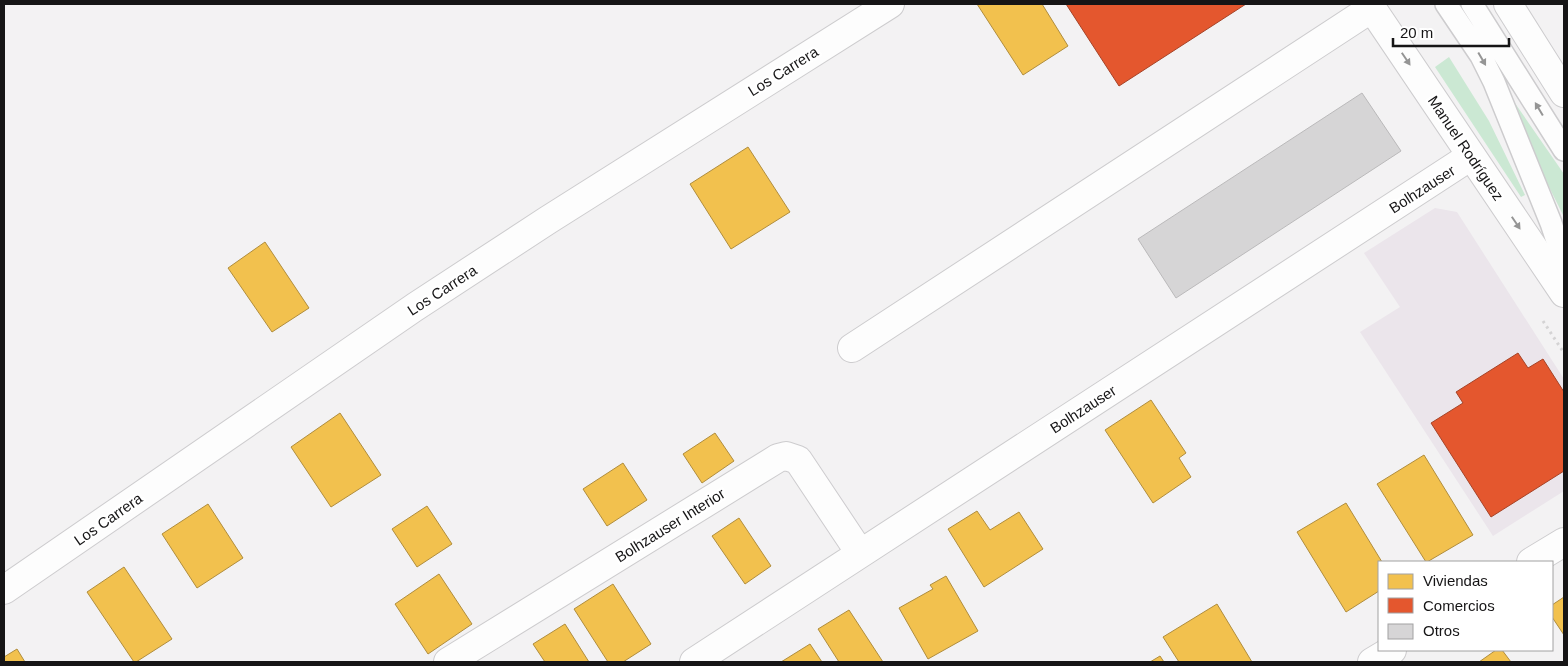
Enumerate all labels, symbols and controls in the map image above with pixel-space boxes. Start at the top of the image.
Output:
scale bar [1393,15,1509,47]
text: 20 m [1400,24,1433,41]
street label: Los Carrera [745,42,822,99]
one-way arrow [1401,52,1411,65]
one-way arrow [1478,52,1486,67]
street label: Manuel Rodríguez [1425,92,1507,204]
one-way arrow [1534,102,1543,115]
street label: Bolhzauser [1386,161,1458,217]
one-way arrow [1512,216,1521,229]
street label: Los Carrera [404,261,480,319]
street label: Bolhzauser [1047,381,1119,437]
street label: Bolhzauser Interior [612,484,728,566]
street label: Los Carrera [71,489,146,549]
legend [1378,561,1553,651]
text: Viviendas [1423,572,1488,589]
text: Comercios [1423,597,1495,614]
text: Otros [1423,622,1460,639]

